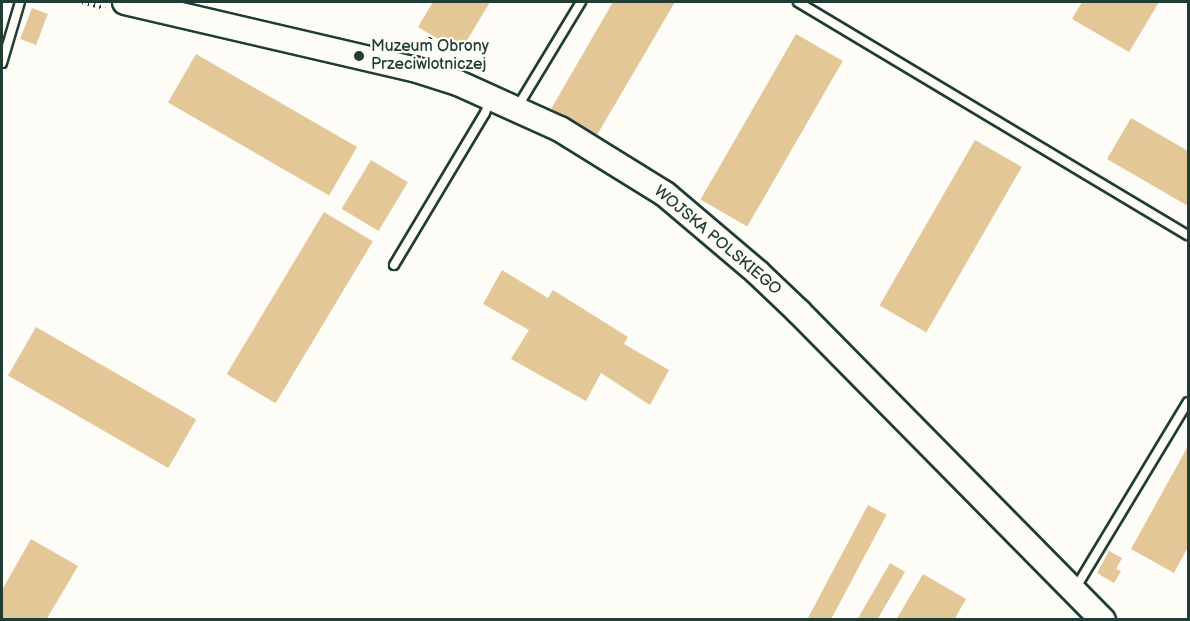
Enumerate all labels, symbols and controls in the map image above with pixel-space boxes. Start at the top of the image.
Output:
place label: Muzeum Obrony Przeciwlotniczej [371,37,489,75]
marker: Muzeum Obrony Przeciwlotniczej [352,49,366,63]
street label: WOJSKA POLSKIEGO [650,182,784,300]

